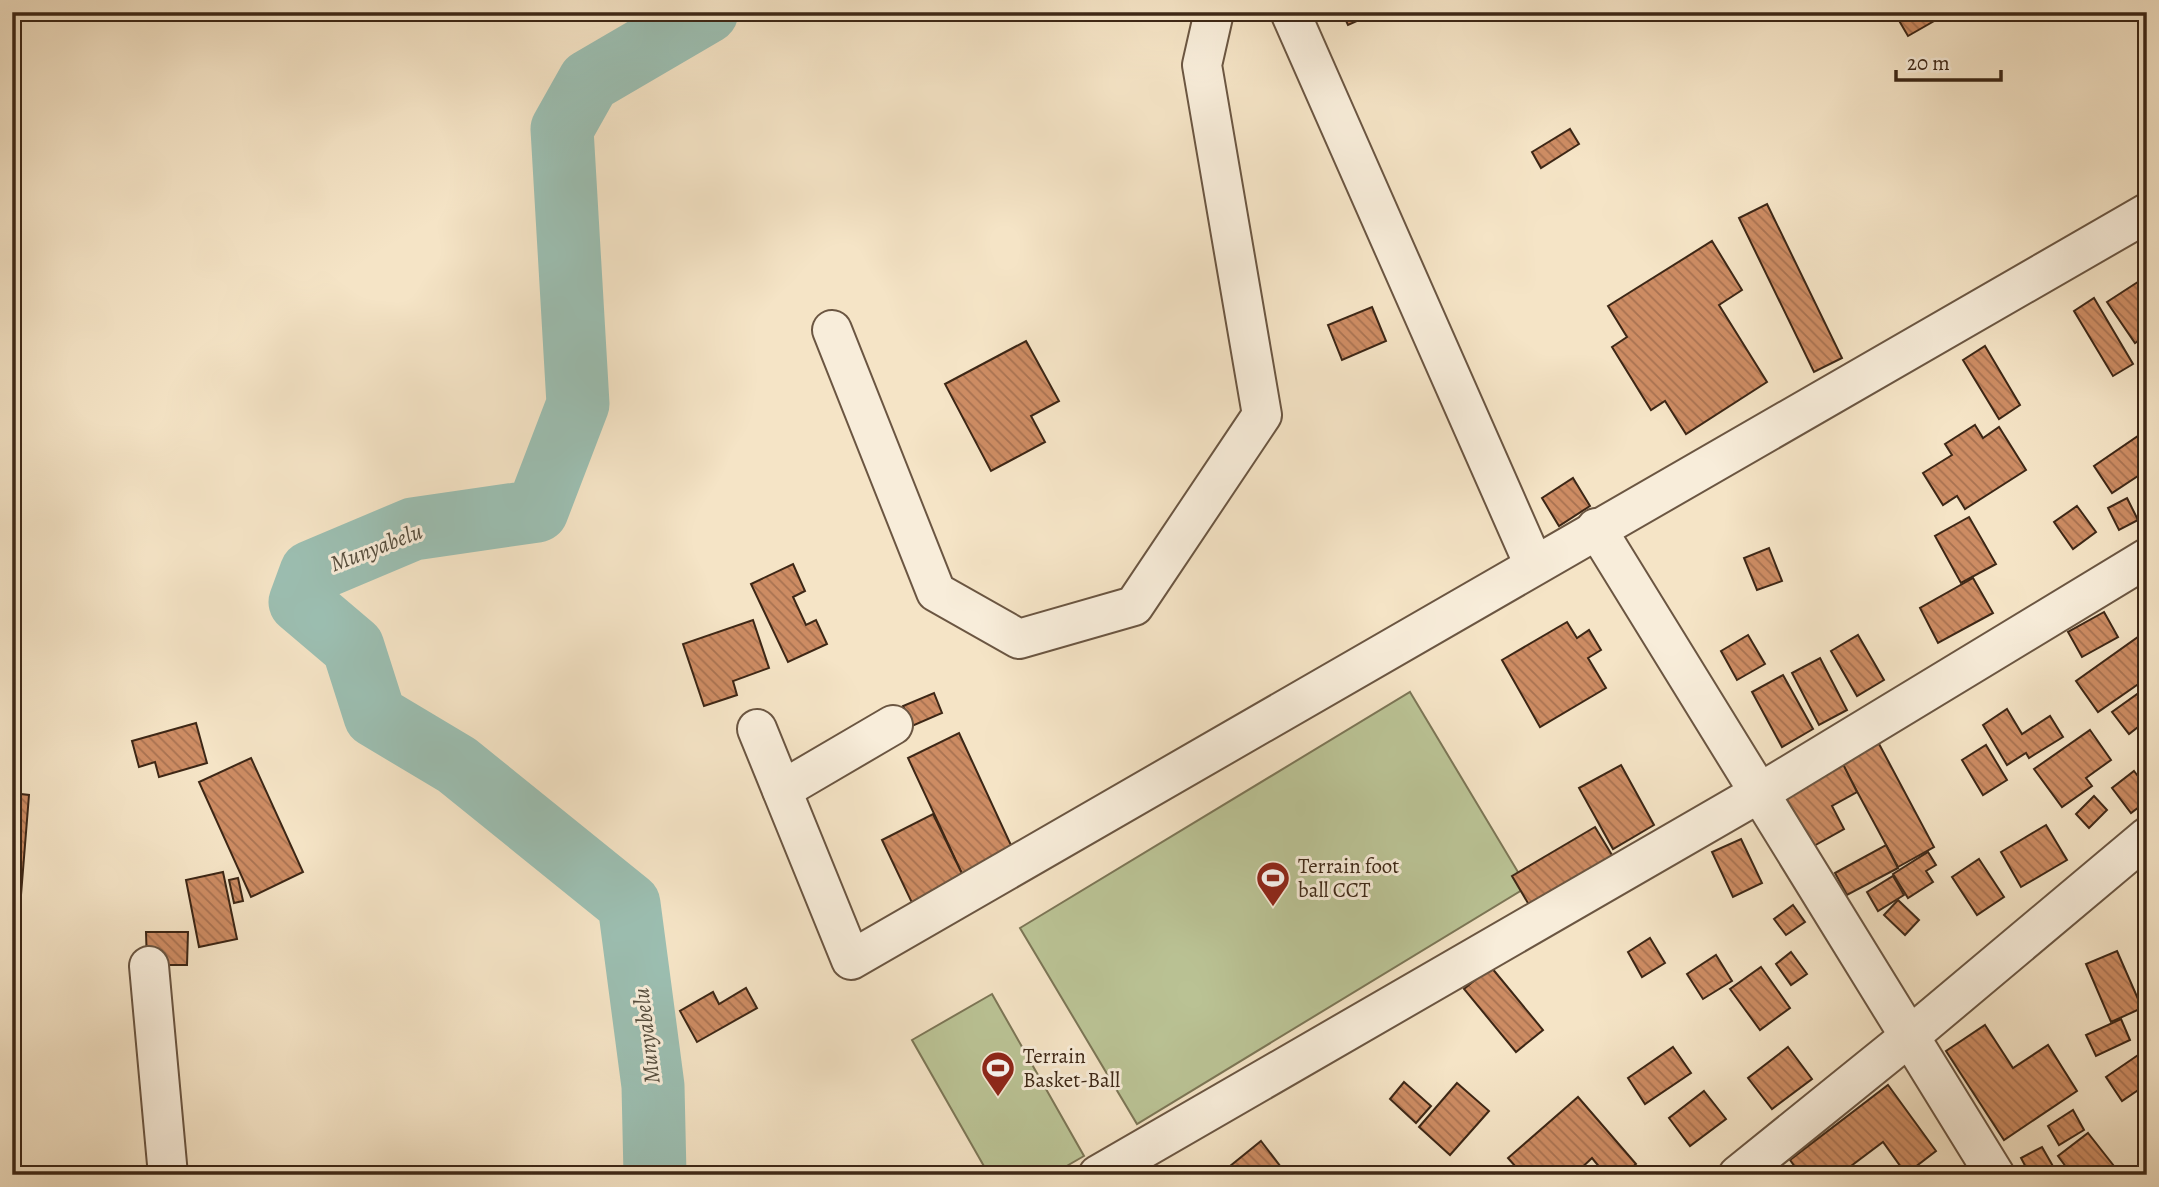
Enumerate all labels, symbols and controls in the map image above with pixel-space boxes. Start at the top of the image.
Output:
scale bar [1896,38,2002,82]
text: 20 m [1907,49,1950,77]
water label: Munyabelu [326,516,427,579]
place label: Terrain foot ball CCT [1298,852,1399,904]
sports icon: Terrain foot ball CCT [1254,859,1292,908]
water label: Munyabelu [625,986,668,1086]
place label: Terrain Basket-Ball [1023,1042,1120,1094]
sports icon: Terrain Basket-Ball [979,1049,1017,1098]

